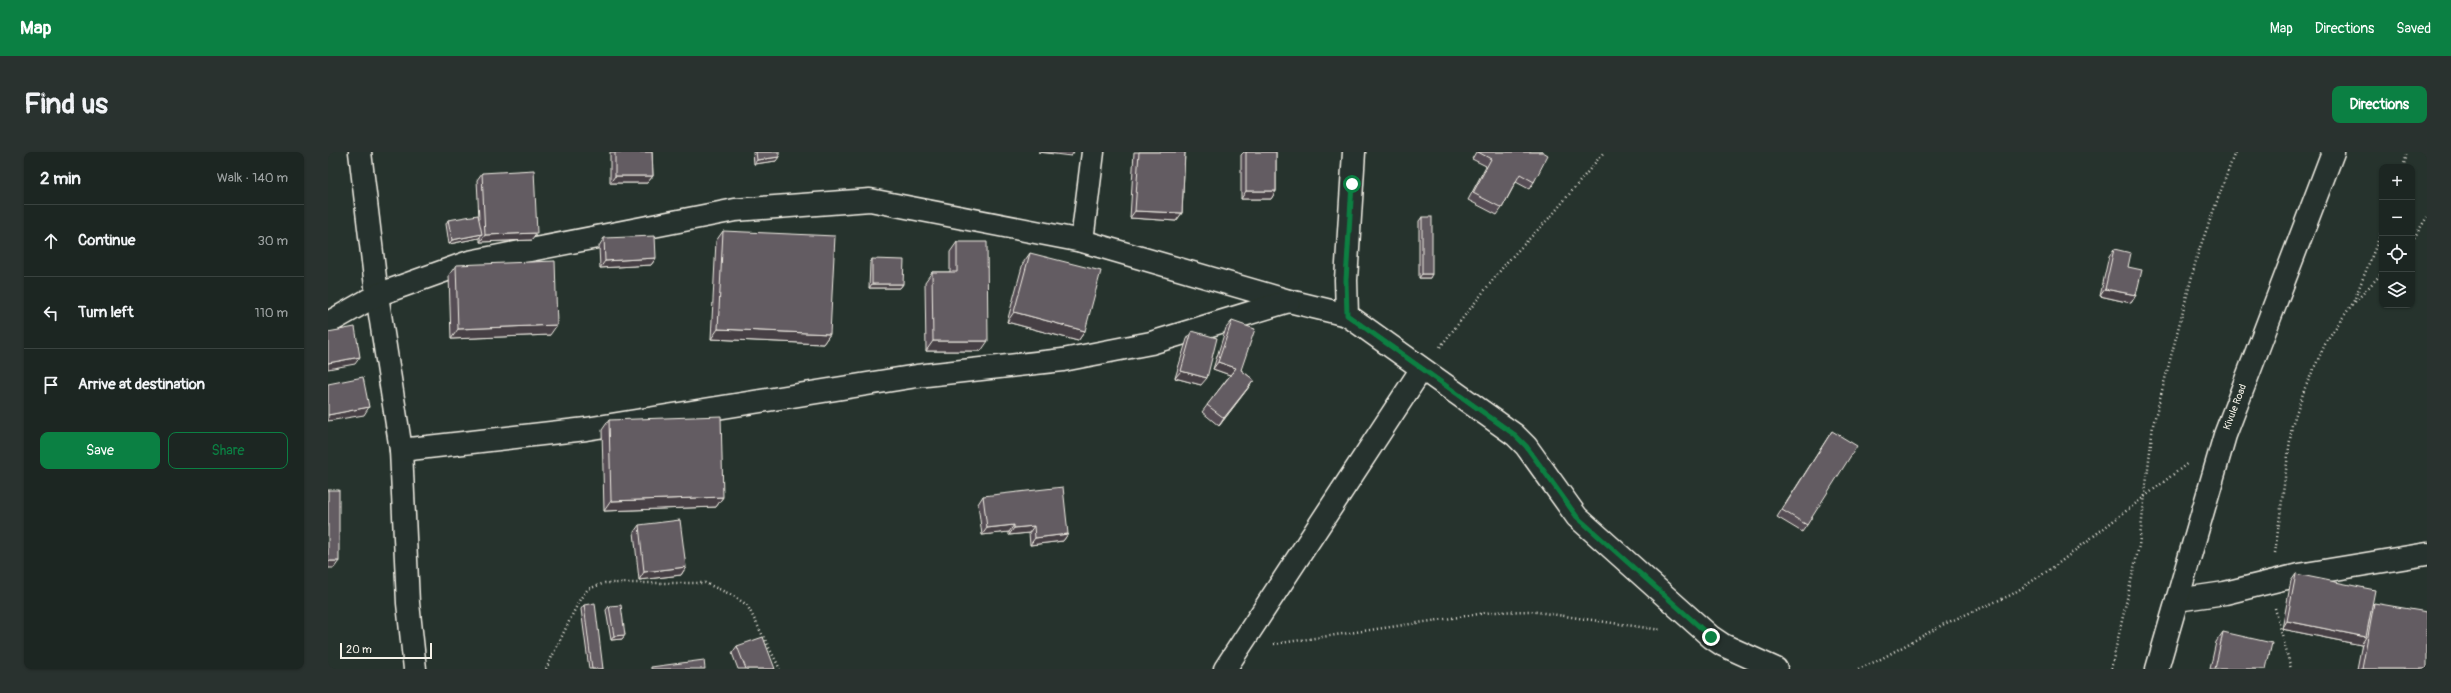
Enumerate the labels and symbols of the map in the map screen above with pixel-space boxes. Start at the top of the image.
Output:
route start [1343,175,1361,193]
street label: Kivule Road [2221,382,2249,431]
route end [1702,628,1720,646]
scale bar [340,641,432,660]

